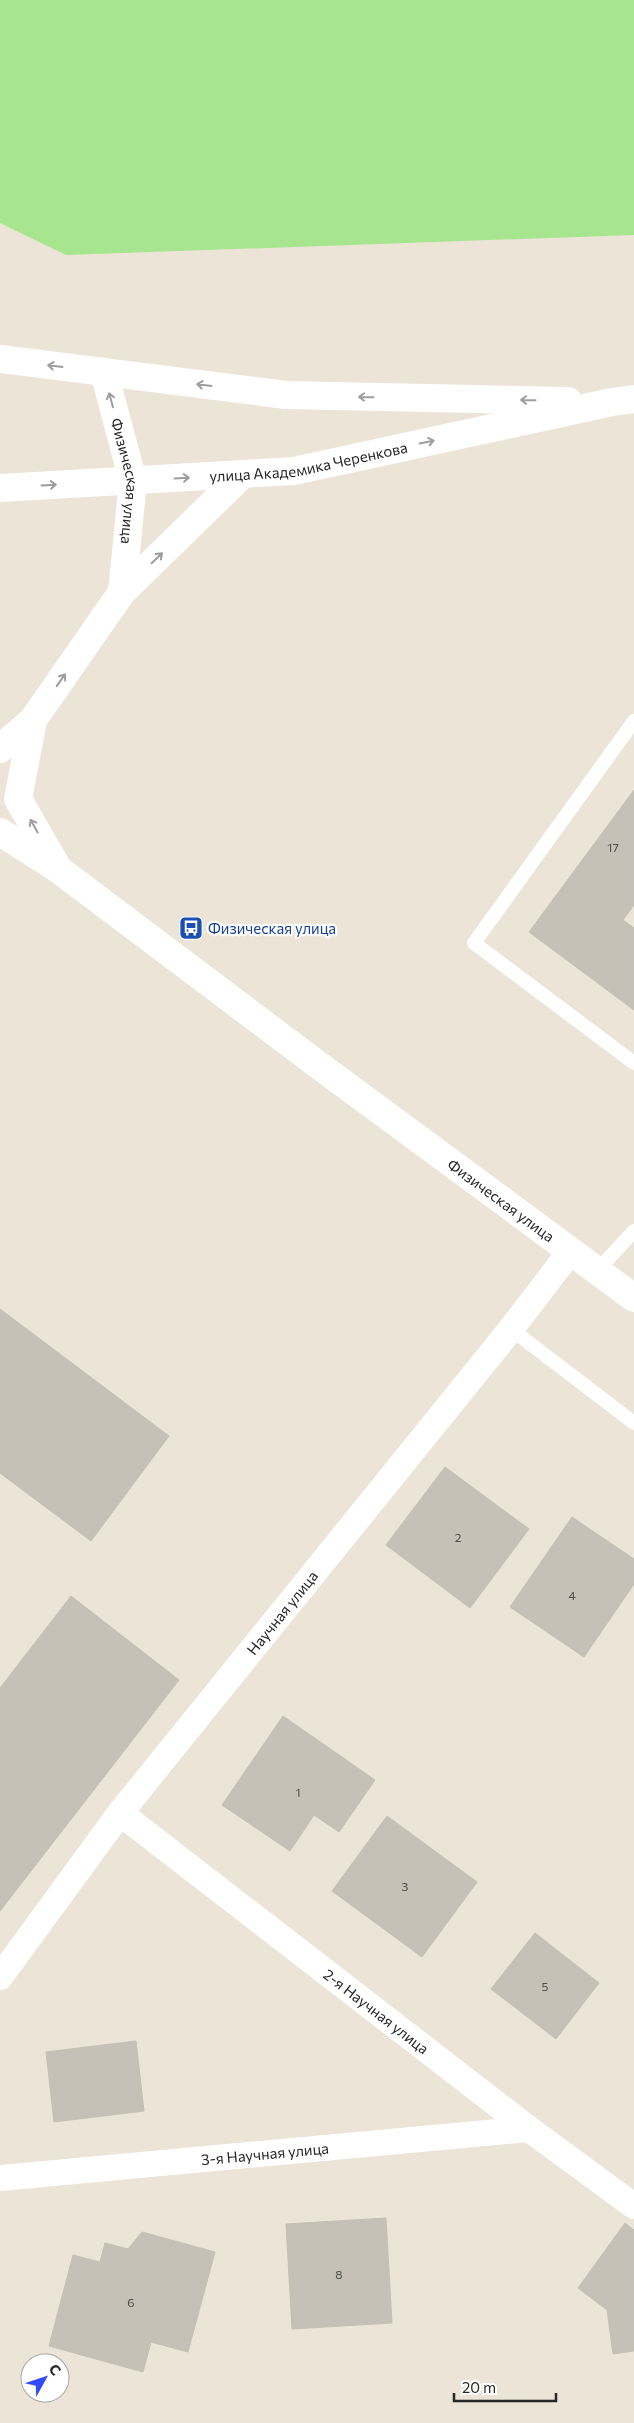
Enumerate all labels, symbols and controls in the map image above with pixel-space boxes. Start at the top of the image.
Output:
one-way arrow [48,361,64,371]
one-way arrow [196,380,212,390]
one-way arrow [106,392,116,408]
one-way arrow [358,392,374,401]
one-way arrow [520,395,536,405]
street label: Физическая улица [108,416,143,545]
one-way arrow [419,437,435,446]
street label: улица Академика Черенкова [209,438,409,485]
one-way arrow [174,473,190,482]
one-way arrow [40,481,56,490]
one-way arrow [151,552,163,564]
one-way arrow [56,673,66,687]
one-way arrow [29,819,39,834]
house number: 17 [607,840,619,854]
bus stop icon: Физическая улица [178,915,204,941]
place label: Физическая улица [208,919,336,937]
street label: Физическая улица [444,1155,558,1245]
house number: 2 [455,1530,462,1544]
street label: Научная улица [243,1567,321,1658]
house number: 4 [568,1588,576,1602]
house number: 1 [295,1785,301,1799]
house number: 3 [402,1879,409,1893]
street label: 2-я Научная улица [320,1965,433,2057]
house number: 5 [542,1979,549,1993]
street label: 3-я Научная улица [200,2139,330,2168]
house number: 8 [335,2267,343,2281]
house number: 6 [127,2295,135,2309]
north arrow [20,2353,70,2403]
text: С [46,2360,65,2378]
scale bar [454,2370,556,2402]
text: 20 m [462,2378,496,2396]

